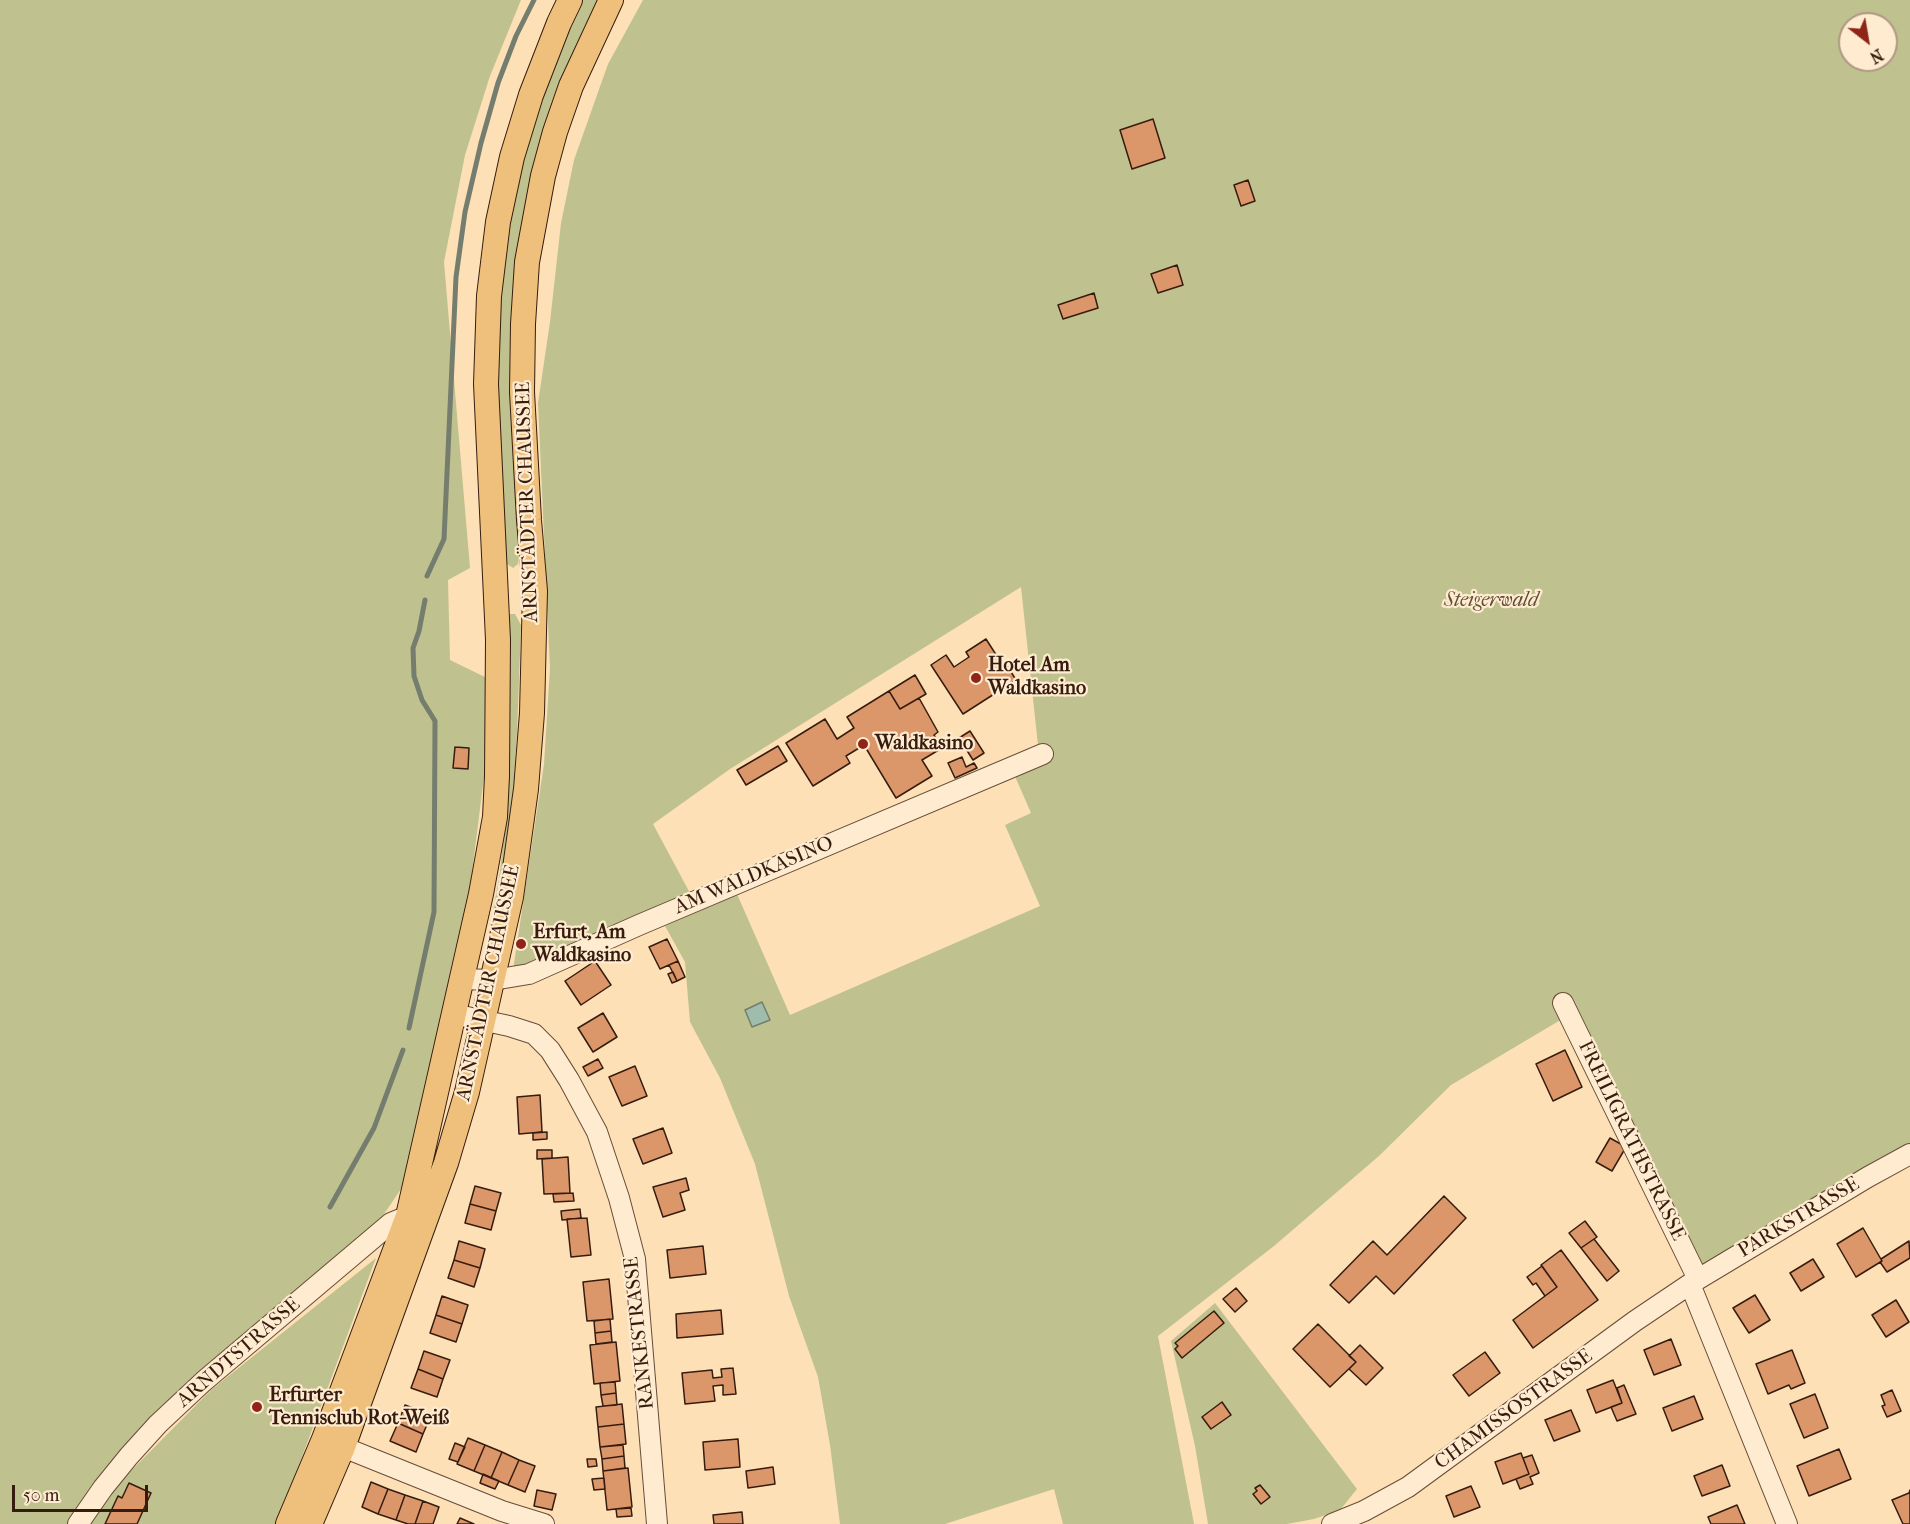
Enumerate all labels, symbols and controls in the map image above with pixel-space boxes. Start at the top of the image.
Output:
north arrow [1838,12,1898,72]
text: N [1866,45,1887,67]
street label: ARNSTÄDTER CHAUSSEE [512,381,544,623]
park label: Steigerwald [1444,589,1538,613]
place label: Hotel Am Waldkasino [988,654,1086,701]
marker: Hotel Am Waldkasino [969,671,983,685]
place label: Waldkasino [875,732,973,756]
marker: Waldkasino [856,737,870,751]
street label: AM WALDKASINO [671,832,837,920]
street label: ARNSTÄDTER CHAUSSEE [452,863,526,1103]
place label: Erfurt, Am Waldkasino [533,921,631,968]
marker: Erfurt, Am Waldkasino [514,937,528,951]
street label: FREILIGRATHSTRASSE [1572,1037,1690,1245]
street label: PARKSTRASSE [1734,1172,1864,1264]
street label: RANKESTRASSE [620,1255,660,1411]
street label: ARNDTSTRASSE [172,1293,306,1413]
street label: CHAMISSOSTRASSE [1430,1345,1598,1475]
place label: Erfurter Tennisclub Rot-Weiß [269,1384,449,1431]
marker: Erfurter Tennisclub Rot-Weiß [250,1400,264,1414]
scale bar [15,1473,152,1511]
text: 50 m [23,1485,59,1506]

